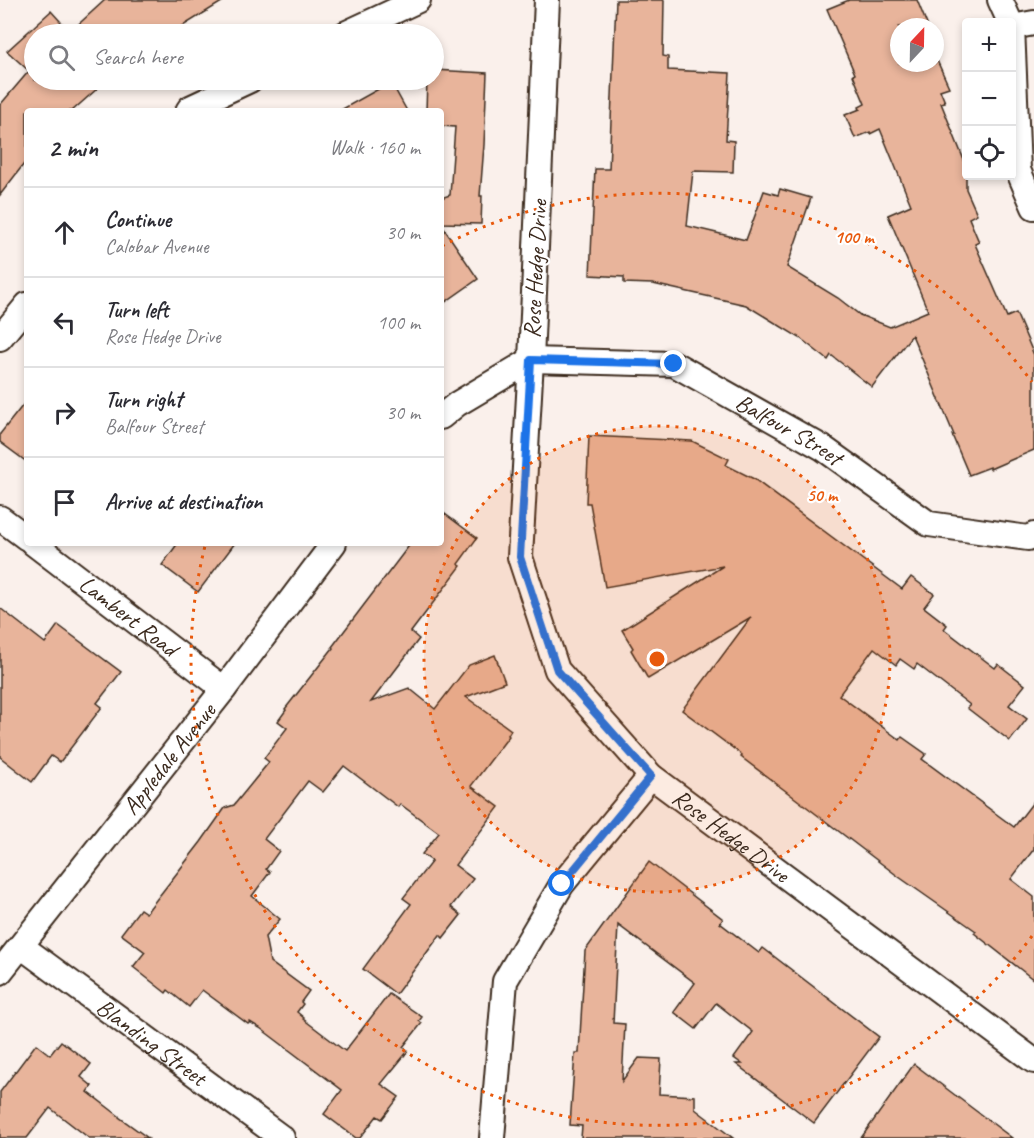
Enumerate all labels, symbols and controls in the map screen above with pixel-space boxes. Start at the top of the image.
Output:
north arrow [890,18,944,72]
map controls [962,18,1016,180]
button: + [962,18,1016,72]
search box [24,24,444,90]
icon: search [45,41,78,74]
text: Search here [93,43,183,71]
button: − [962,72,1016,126]
button: locate [962,126,1016,180]
text: 2 min [48,131,98,164]
text: Walk · 160 m [330,135,420,160]
street label: Rose Hedge Drive [516,197,554,339]
text: Continue [105,206,171,234]
icon: ahead [48,216,81,249]
text: 30 m [386,220,420,245]
text: 100 m [835,226,875,248]
text: Calobar Avenue [105,234,209,259]
text: Turn left [105,296,169,324]
icon: left [48,306,81,339]
text: 100 m [377,310,420,335]
text: Rose Hedge Drive [105,324,220,349]
route end [660,350,686,376]
text: Turn right [105,386,182,414]
street label: Balfour Street [730,387,851,474]
icon: right [48,396,81,429]
text: 30 m [386,400,420,425]
text: Balfour Street [105,414,203,439]
text: 50 m [807,484,839,506]
icon: arrive [48,486,81,519]
text: Arrive at destination [105,488,262,516]
street label: Lambert Road [73,569,186,665]
centre of rings [647,649,667,669]
street label: Appledale Avenue [115,695,224,821]
street label: Rose Hedge Drive [666,782,797,890]
route start [548,870,574,896]
street label: Blanding Street [91,992,214,1094]

